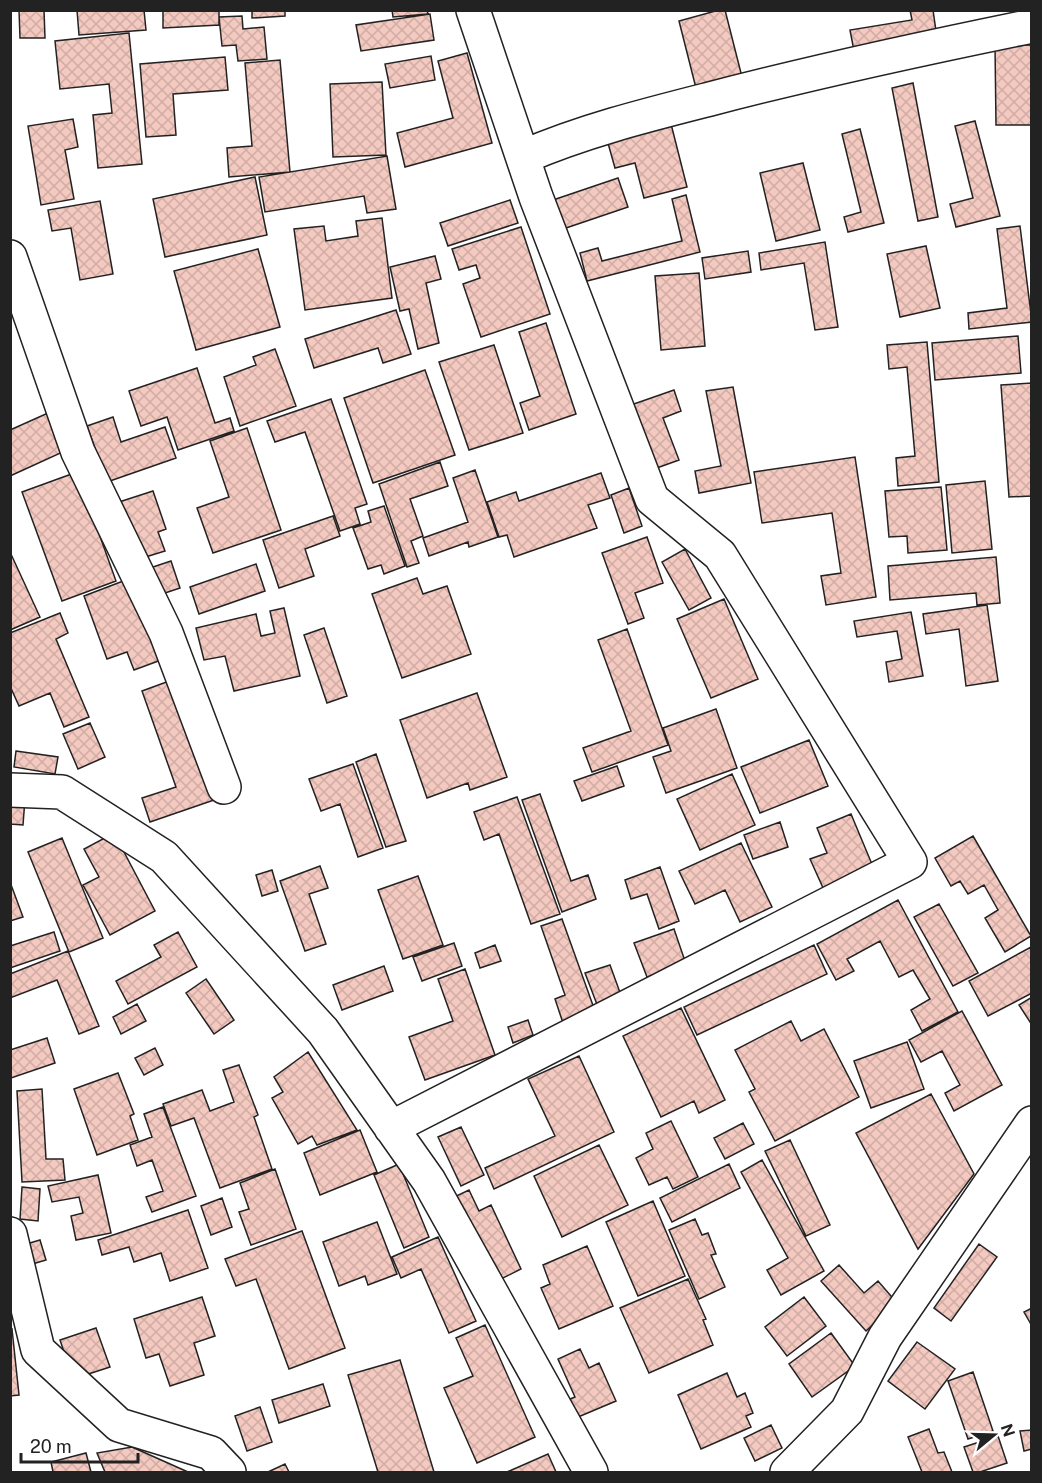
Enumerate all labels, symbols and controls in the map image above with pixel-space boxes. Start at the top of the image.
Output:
north arrow [964,1405,1024,1465]
text: N [997,1421,1019,1439]
scale bar [21,1426,138,1464]
text: 20 m [30,1436,72,1457]

